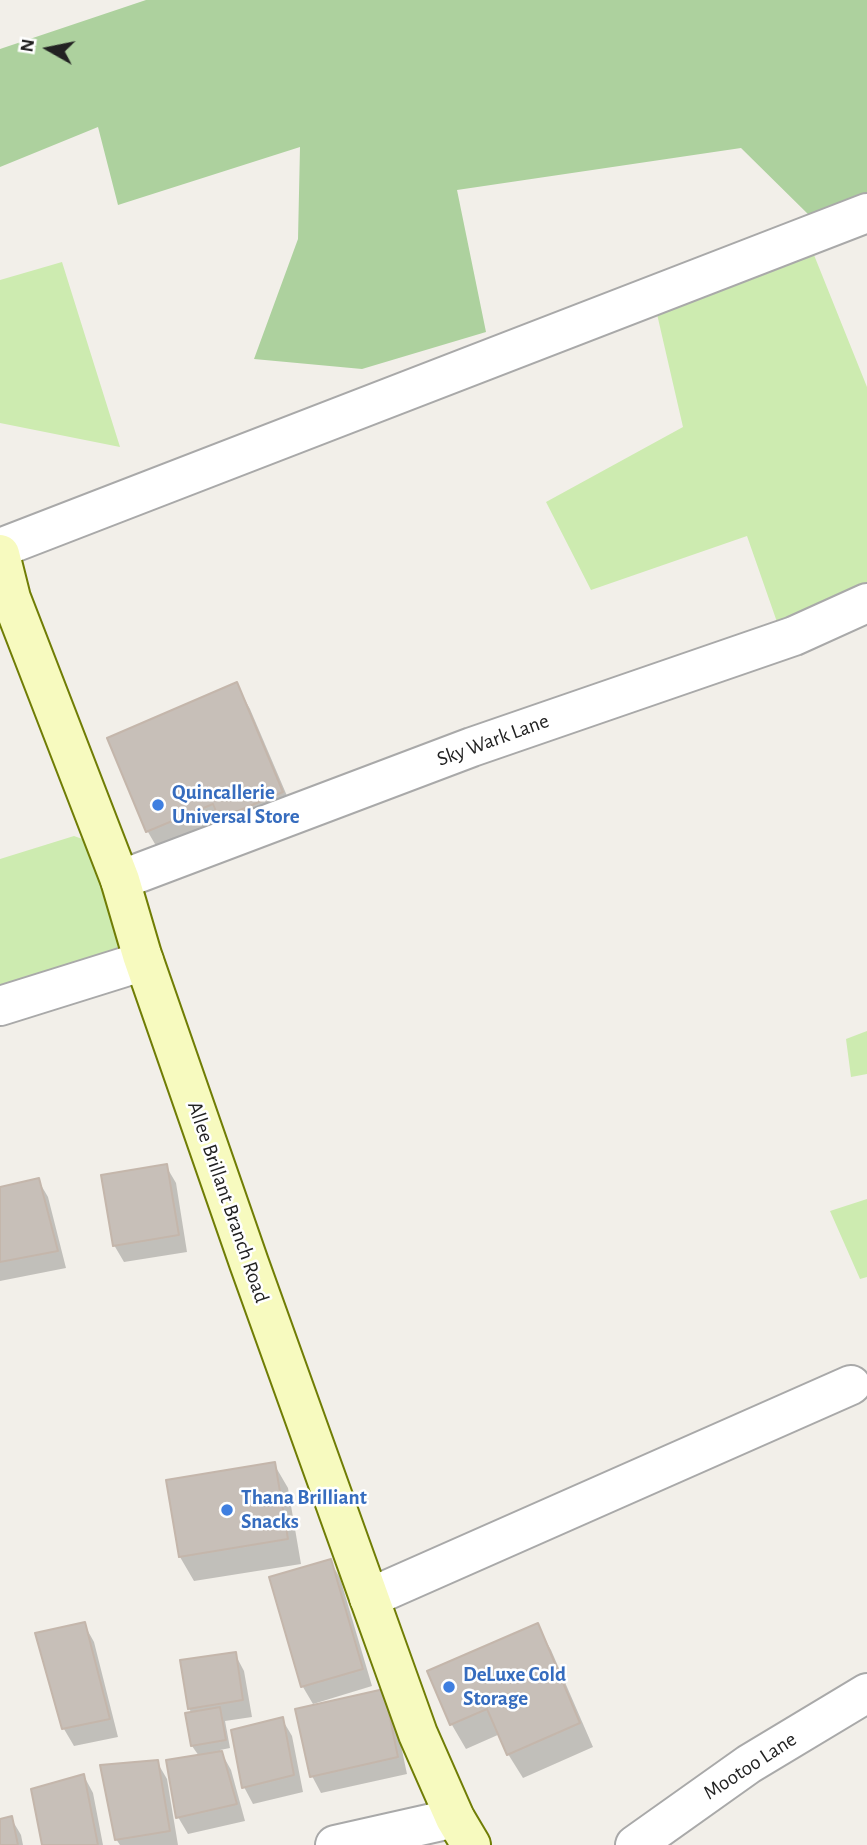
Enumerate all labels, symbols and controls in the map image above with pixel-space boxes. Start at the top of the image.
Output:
north arrow [14,14,84,84]
text: N [17,38,38,54]
street label: Sky Wark Lane [434,708,552,772]
place label: Quincallerie Universal Store [172,780,300,830]
marker: Quincallerie Universal Store [150,797,166,813]
street label: Allee Brillant Branch Road [182,1098,274,1306]
place label: Thana Brilliant Snacks [241,1485,367,1535]
marker: Thana Brilliant Snacks [219,1502,235,1518]
place label: DeLuxe Cold Storage [463,1662,566,1712]
marker: DeLuxe Cold Storage [441,1679,457,1695]
street label: Mootoo Lane [699,1727,801,1805]

